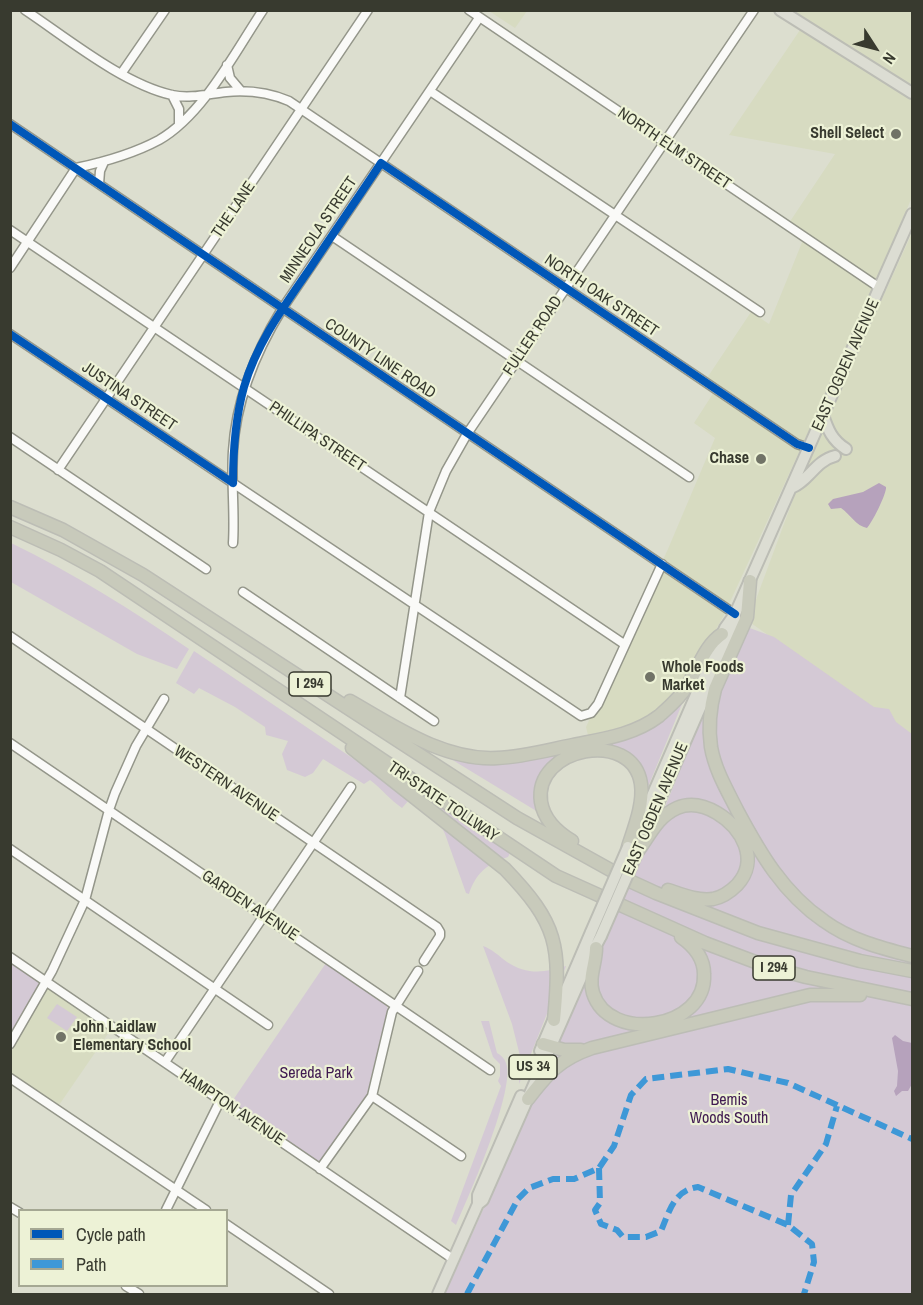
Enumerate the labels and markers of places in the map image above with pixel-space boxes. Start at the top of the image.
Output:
place label: Shell Select [810,124,884,144]
marker: Shell Select [889,127,903,141]
place label: Chase [710,449,749,469]
marker: Chase [754,452,768,466]
place label: Whole Foods Market [662,658,744,696]
marker: Whole Foods Market [643,670,657,684]
place label: John Laidlaw Elementary School [73,1018,191,1056]
marker: John Laidlaw Elementary School [54,1030,68,1044]

